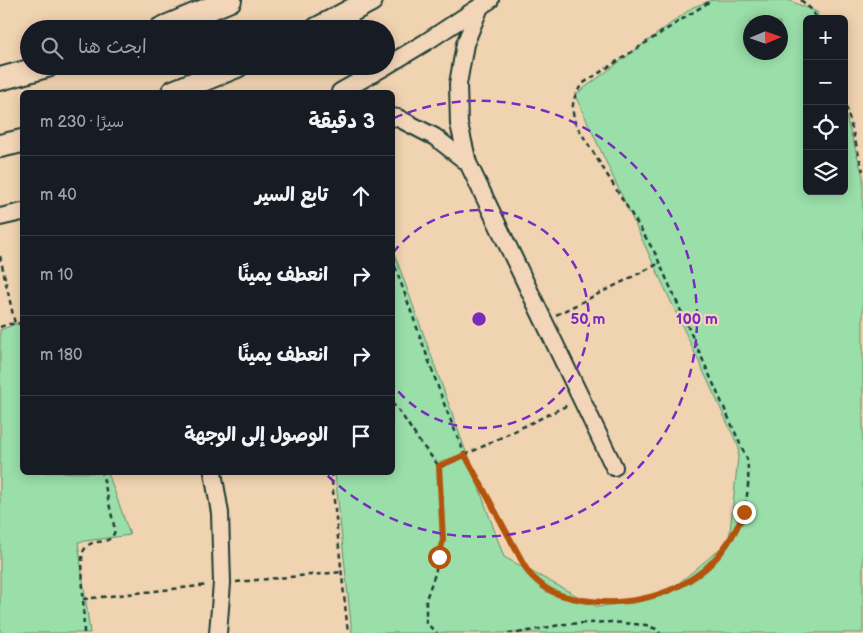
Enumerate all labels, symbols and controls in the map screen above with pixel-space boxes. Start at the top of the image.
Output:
north arrow [743,15,788,60]
map controls [803,15,848,195]
button: + [803,15,848,60]
search box [20,20,395,75]
icon: search [38,34,66,62]
text: ابحث هنا [78,36,147,59]
button: − [803,60,848,105]
button: locate [803,105,848,150]
text: 3 دقيقة [309,109,375,134]
text: سيرًا · 230 m [40,113,124,132]
button: layers [803,150,848,195]
icon: ahead [347,182,375,210]
text: تابع السير [255,184,328,207]
text: 40 m [40,186,77,205]
icon: right [347,262,375,290]
text: انعطف يمينًا [238,264,328,287]
text: 10 m [40,266,73,285]
centre of rings [470,310,488,328]
text: 50 m [571,310,606,329]
text: 100 m [676,310,718,329]
icon: right [347,342,375,370]
text: انعطف يمينًا [238,344,328,367]
text: 180 m [40,346,83,365]
icon: arrive [347,422,375,450]
text: الوصول إلى الوجهة [184,424,328,447]
route end [733,501,756,524]
route start [428,546,451,569]

